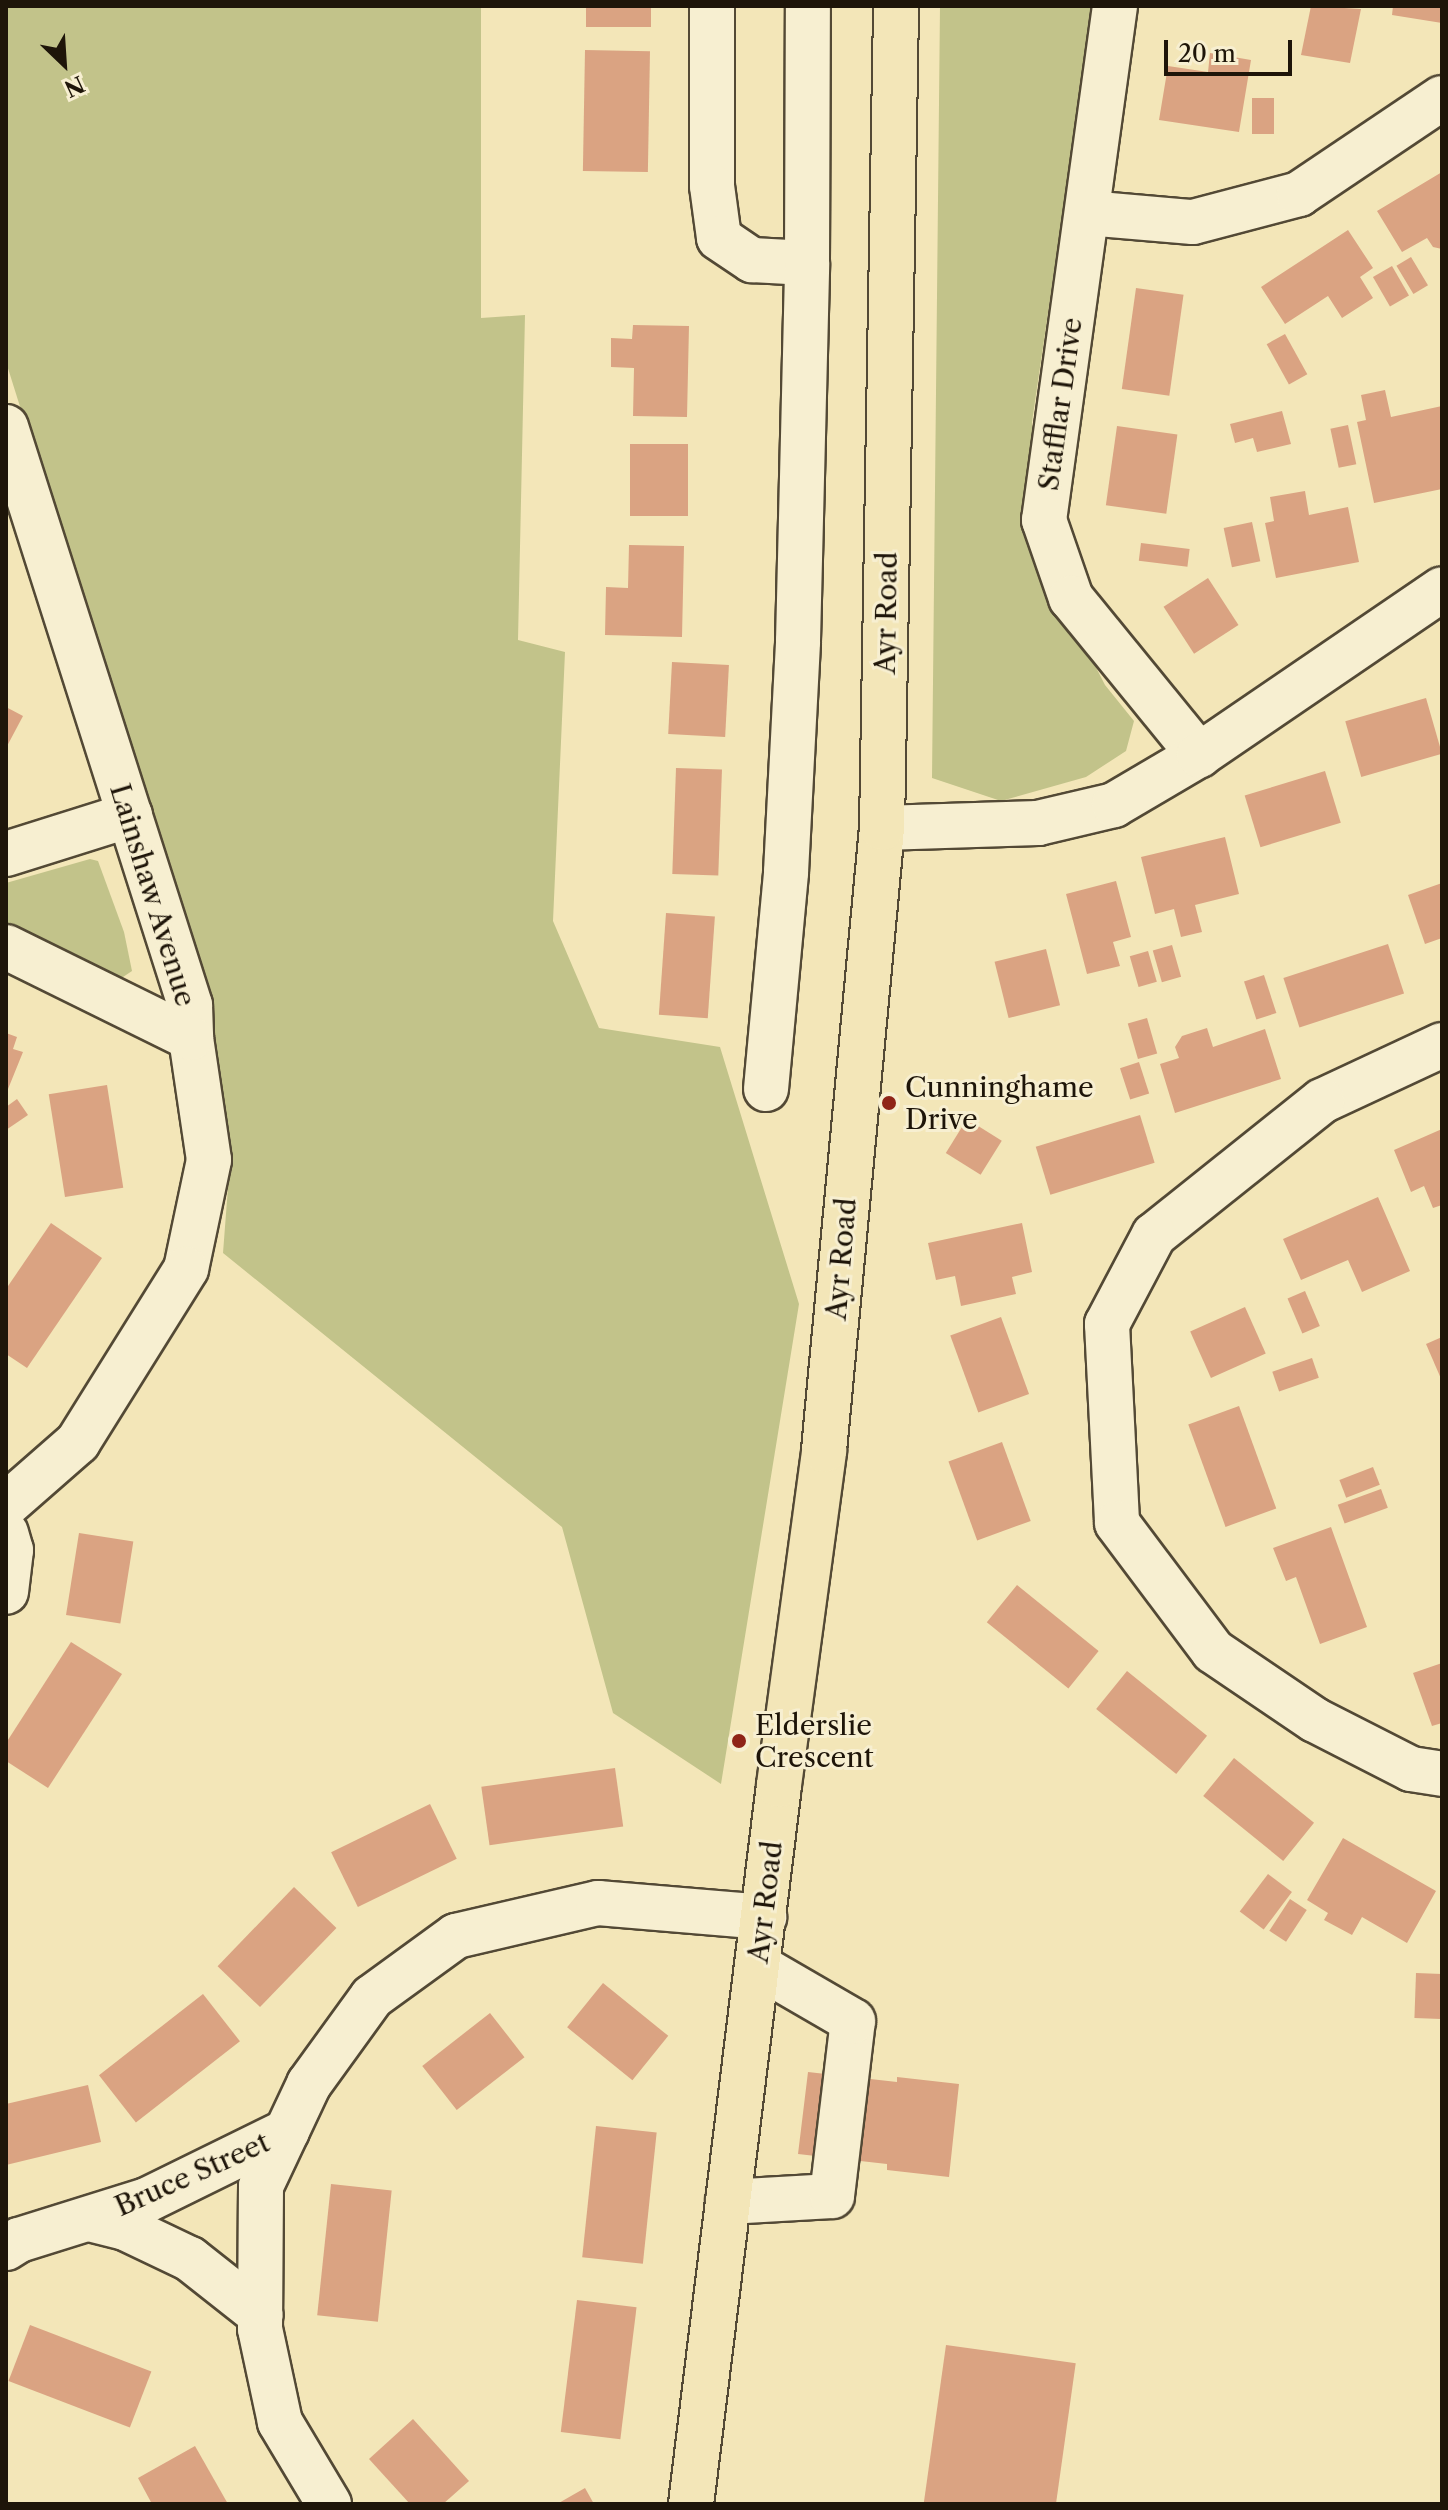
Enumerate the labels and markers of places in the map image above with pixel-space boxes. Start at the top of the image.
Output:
place label: Cunninghame Drive [905,1070,1094,1136]
marker: Cunninghame Drive [880,1094,898,1112]
place label: Elderslie Crescent [755,1708,874,1774]
marker: Elderslie Crescent [730,1732,748,1750]

